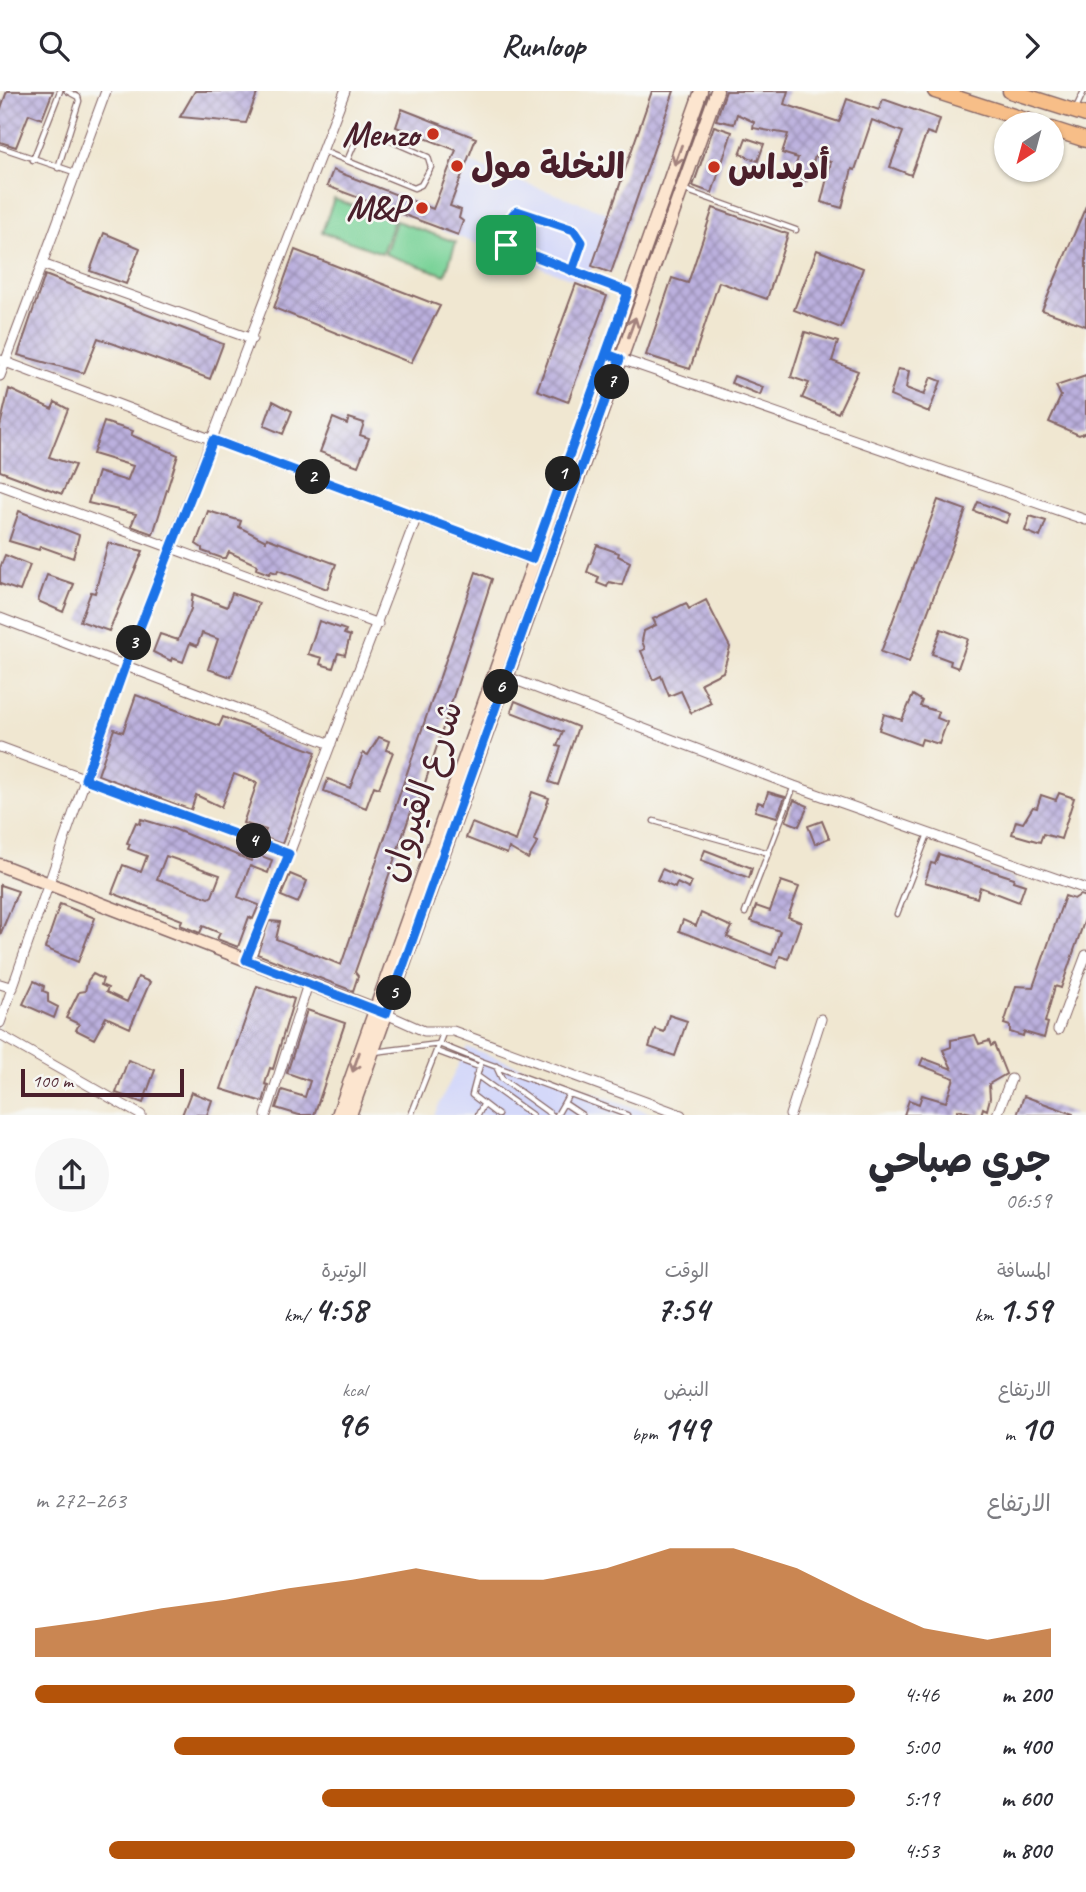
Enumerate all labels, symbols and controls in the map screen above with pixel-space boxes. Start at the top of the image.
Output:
text: Runloop [501,25,585,66]
icon: search [35,27,73,65]
icon: forward [1013,27,1051,65]
place label: Menzo [342,112,422,157]
north arrow [994,112,1064,182]
map controls [994,112,1064,182]
marker: Menzo [425,126,441,142]
place label: النخلة مول [471,144,625,189]
one-way arrow [671,144,683,166]
place label: أديداس [728,145,830,190]
marker: النخلة مول [449,158,465,174]
marker: أديداس [706,159,722,175]
place label: M&P [346,186,414,231]
marker: M&P [414,200,430,216]
pin [476,215,536,275]
icon: arrive [487,226,525,264]
one-way arrow [627,316,639,338]
pin: 7 [594,365,630,399]
text: 7 [607,369,616,393]
pin: 1 [546,457,580,491]
pin: 2 [296,459,330,495]
text: 1 [558,461,567,485]
text: 2 [308,464,317,488]
pin: 3 [116,625,152,661]
text: 3 [129,630,138,654]
pin: 6 [484,669,518,705]
text: 6 [496,674,505,698]
street label: شارع القيروان [369,694,475,888]
pin: 4 [236,823,272,859]
text: 4 [249,828,258,852]
pin: 5 [376,975,412,1011]
text: 5 [389,980,398,1004]
one-way arrow [349,1051,361,1073]
scale bar [21,1066,184,1098]
text: 100 m [32,1069,73,1093]
text: جري صباحي [868,1136,1051,1183]
button: share [35,1138,109,1212]
text: 06:59 [1005,1186,1051,1215]
text: الوتيرة [321,1259,367,1283]
text: الوقت [665,1259,709,1283]
text: المسافة [997,1259,1051,1283]
text: 4:58 [313,1287,367,1332]
text: 7:54 [656,1287,709,1332]
text: 1.59 [998,1287,1051,1332]
text: /km [284,1303,313,1327]
text: km [975,1303,998,1327]
text: kcal [342,1378,367,1402]
text: النبض [664,1378,709,1402]
text: الارتفاع [998,1378,1051,1402]
text: 96 [335,1402,367,1447]
text: 149 [662,1406,709,1451]
text: 10 [1019,1406,1051,1451]
text: bpm [631,1422,662,1446]
text: m [1004,1422,1019,1446]
text: 263–272 m [35,1486,126,1515]
text: الارتفاع [987,1489,1051,1518]
text: 4:46 [903,1680,939,1709]
text: 200 m [1001,1680,1051,1709]
text: 5:00 [903,1732,939,1761]
text: 400 m [1001,1732,1051,1761]
text: 5:19 [903,1784,939,1813]
text: 600 m [1001,1784,1051,1813]
text: 4:53 [903,1836,939,1865]
text: 800 m [1001,1836,1051,1865]

